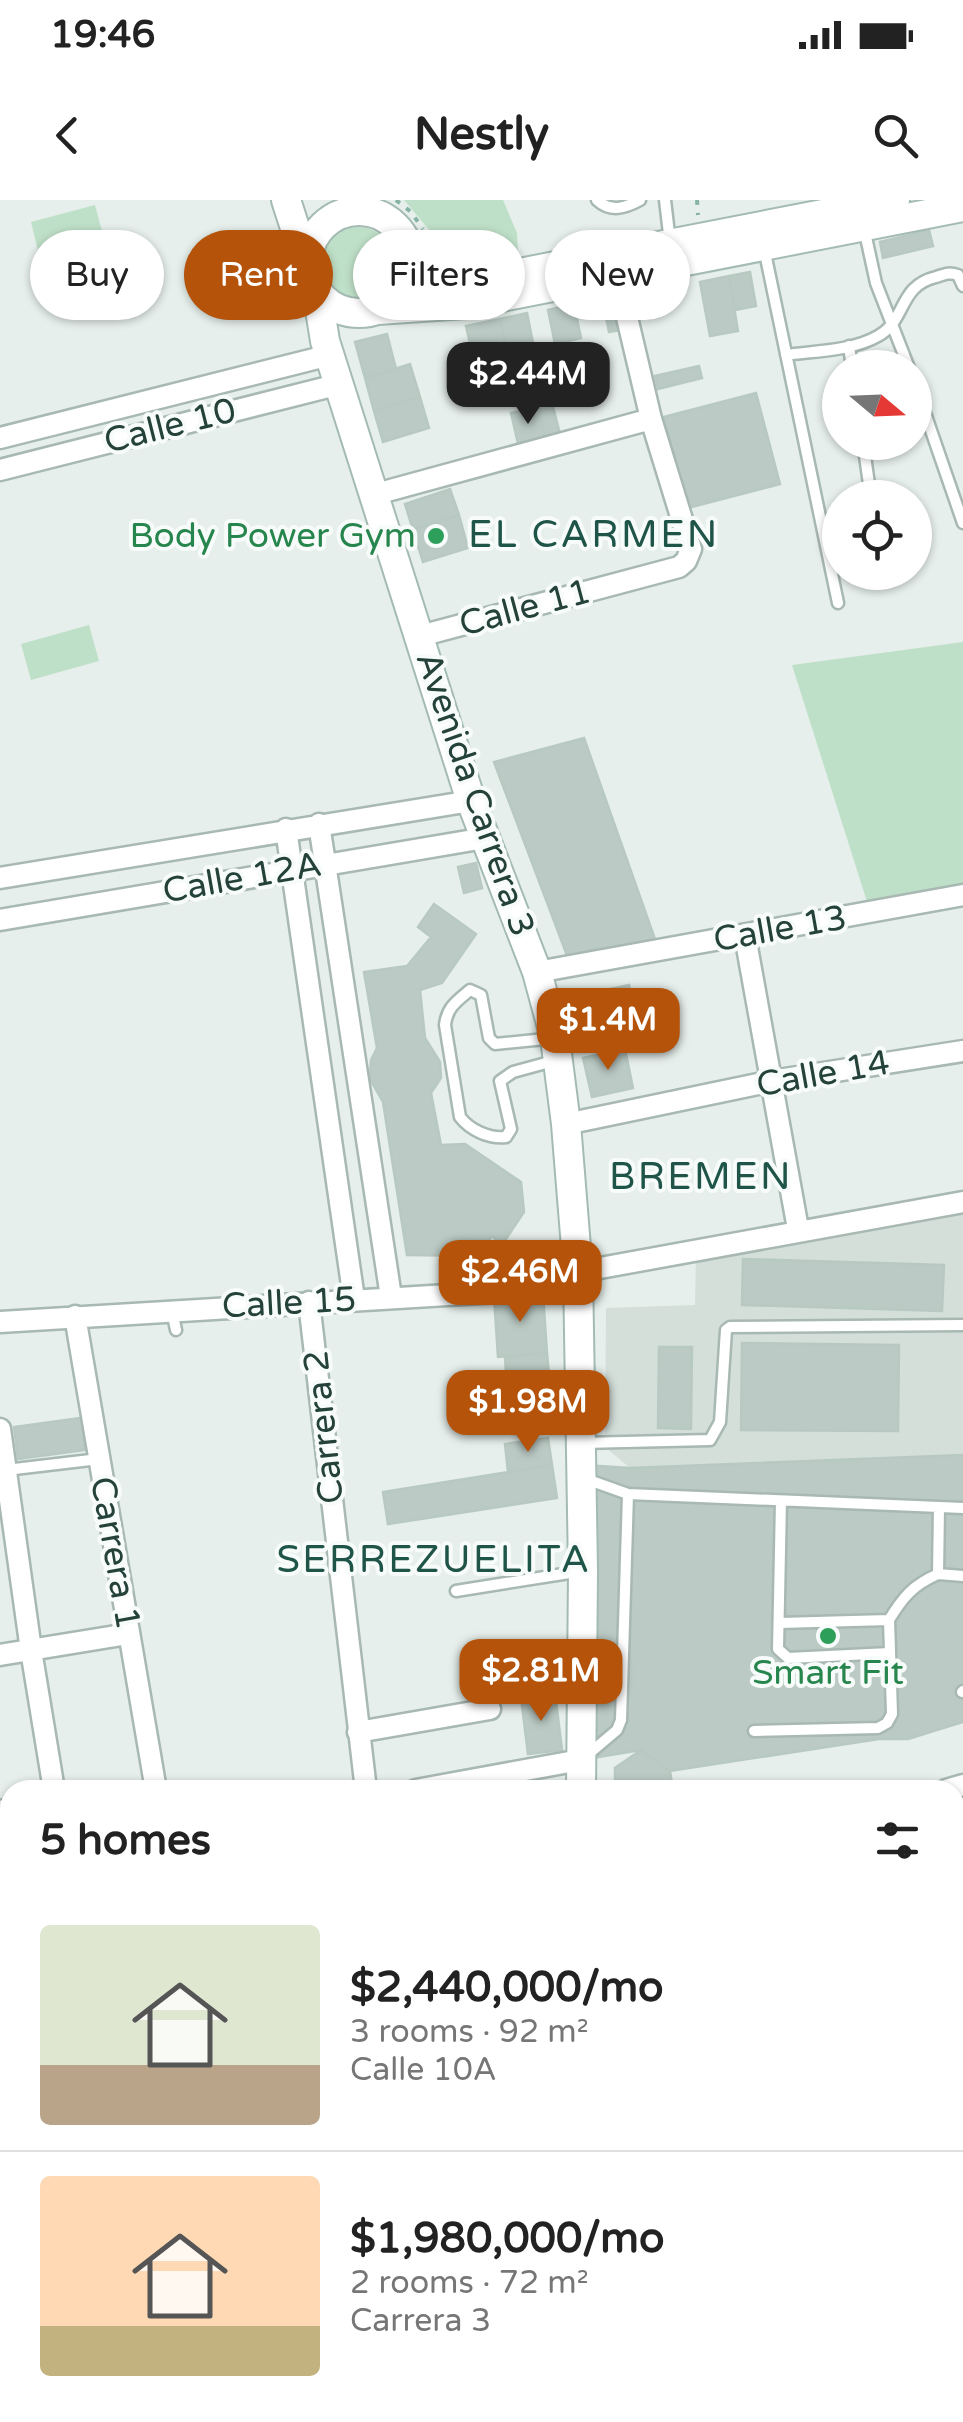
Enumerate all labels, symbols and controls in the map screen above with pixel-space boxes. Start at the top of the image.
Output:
text: 19:46 [50,12,155,58]
icon: back [40,108,95,163]
text: Nestly [414,108,549,162]
icon: search [868,108,923,163]
chip: Buy [30,230,164,320]
chip: Rent [184,230,333,320]
chip: Filters [353,230,525,320]
chip: New [545,230,690,320]
pin: $2.44M [447,342,609,427]
north arrow [822,350,932,460]
map controls [822,350,932,590]
text: $2.44M [469,355,587,393]
street label: Calle 10 [100,389,240,463]
button: locate [822,480,932,590]
district label: EL CARMEN [468,512,720,558]
place label: Body Power Gym [129,515,416,557]
marker: Body Power Gym [425,525,447,547]
street label: Calle 11 [455,570,595,646]
street label: Avenida Carrera 3 [407,646,543,942]
street label: Calle 12A [159,843,325,913]
street label: Calle 13 [710,897,850,961]
pin: $1.4M [538,988,678,1073]
text: $1.4M [559,1001,657,1039]
street label: Calle 14 [753,1042,893,1106]
district label: BREMEN [609,1154,793,1200]
pin: $2.46M [439,1240,601,1325]
text: $2.46M [461,1253,579,1291]
street label: Calle 15 [221,1279,357,1327]
street label: Carrera 2 [295,1348,353,1506]
pin: $1.98M [447,1370,609,1455]
text: $1.98M [468,1383,588,1421]
street label: Carrera 1 [81,1473,149,1633]
district label: SERREZUELITA [276,1537,592,1583]
marker: Smart Fit [817,1625,839,1647]
pin: $2.81M [460,1639,622,1724]
text: $2.81M [481,1652,601,1690]
place label: Smart Fit [752,1652,904,1694]
icon: filters [870,1813,925,1868]
text: 5 homes [40,1815,211,1866]
text: $2,440,000/mo [350,1962,664,2013]
icon: home [120,1965,240,2085]
text: 3 rooms · 92 m² [350,2013,589,2051]
text: Calle 10A [350,2051,497,2089]
text: $1,980,000/mo [350,2213,664,2264]
icon: home [120,2216,240,2336]
text: 2 rooms · 72 m² [350,2264,589,2302]
text: Carrera 3 [350,2302,491,2340]

